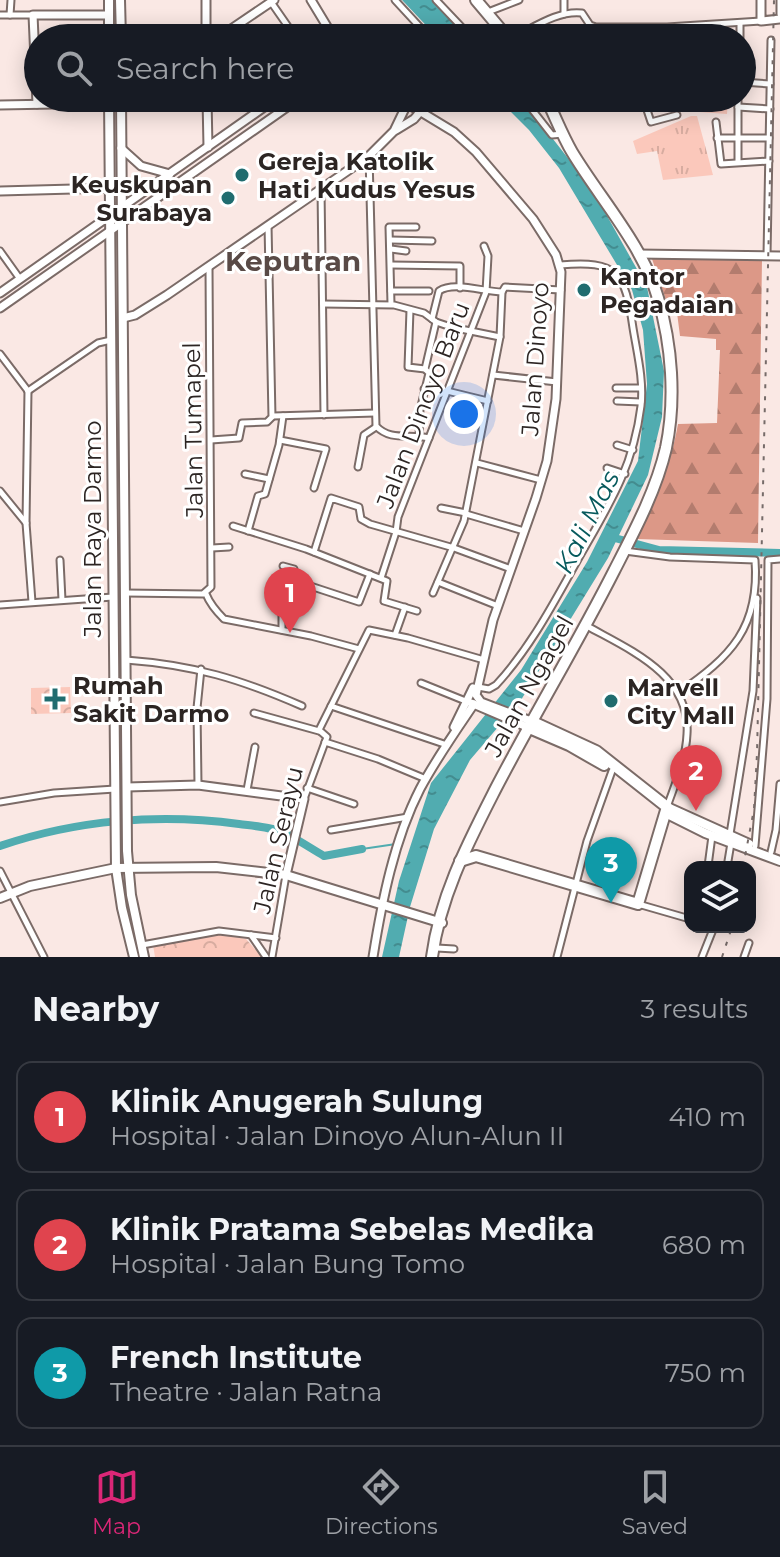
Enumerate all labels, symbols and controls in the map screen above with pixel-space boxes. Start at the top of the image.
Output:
search box [24,24,756,112]
icon: search [52,46,96,90]
text: Search here [116,50,294,87]
place label: Gereja Katolik Hati Kudus Yesus [258,147,475,204]
marker: Gereja Katolik Hati Kudus Yesus [233,166,251,184]
place label: Keuskupan Surabaya [71,170,212,227]
marker: Keuskupan Surabaya [219,189,237,207]
district label: Keputran [225,244,361,278]
place label: Kantor Pegadaian [600,262,734,319]
street label: Jalan Dinoyo [515,281,555,438]
marker: Kantor Pegadaian [575,281,593,299]
street label: Jalan Dinoyo Baru [370,298,476,513]
street label: Jalan Tumapel [177,342,209,519]
your location [444,394,484,434]
street label: Jalan Raya Darmo [78,420,107,639]
water label: Kali Mas [547,465,627,579]
pin: 1 [264,567,316,633]
street label: Jalan Ngagel [478,610,580,762]
place label: Rumah Sakit Darmo [73,671,229,728]
place label: Marvell City Mall [627,673,735,730]
marker: Rumah Sakit Darmo [44,688,66,710]
marker: Marvell City Mall [602,692,620,710]
pin: 2 [670,745,722,811]
street label: Jalan Serayu [247,764,309,917]
pin: 3 [585,837,637,903]
map controls [684,861,756,933]
button: layers [684,861,756,933]
text: Nearby [32,988,159,1030]
text: 3 results [641,993,748,1025]
text: Klinik Anugerah Sulung [110,1083,483,1120]
text: 1 [55,1101,65,1133]
text: 410 m [668,1101,746,1133]
text: Hospital · Jalan Dinoyo Alun-Alun II [110,1120,564,1152]
text: Klinik Pratama Sebelas Medika [110,1211,594,1248]
text: 2 [52,1229,68,1261]
text: 680 m [662,1229,746,1261]
text: Hospital · Jalan Bung Tomo [110,1248,465,1280]
text: French Institute [110,1339,362,1376]
text: 3 [52,1357,68,1389]
text: 750 m [665,1357,746,1389]
text: Theatre · Jalan Ratna [110,1376,382,1408]
tab: Map [92,1465,141,1540]
tab: Directions [325,1465,438,1540]
tab: Saved [622,1465,688,1540]

